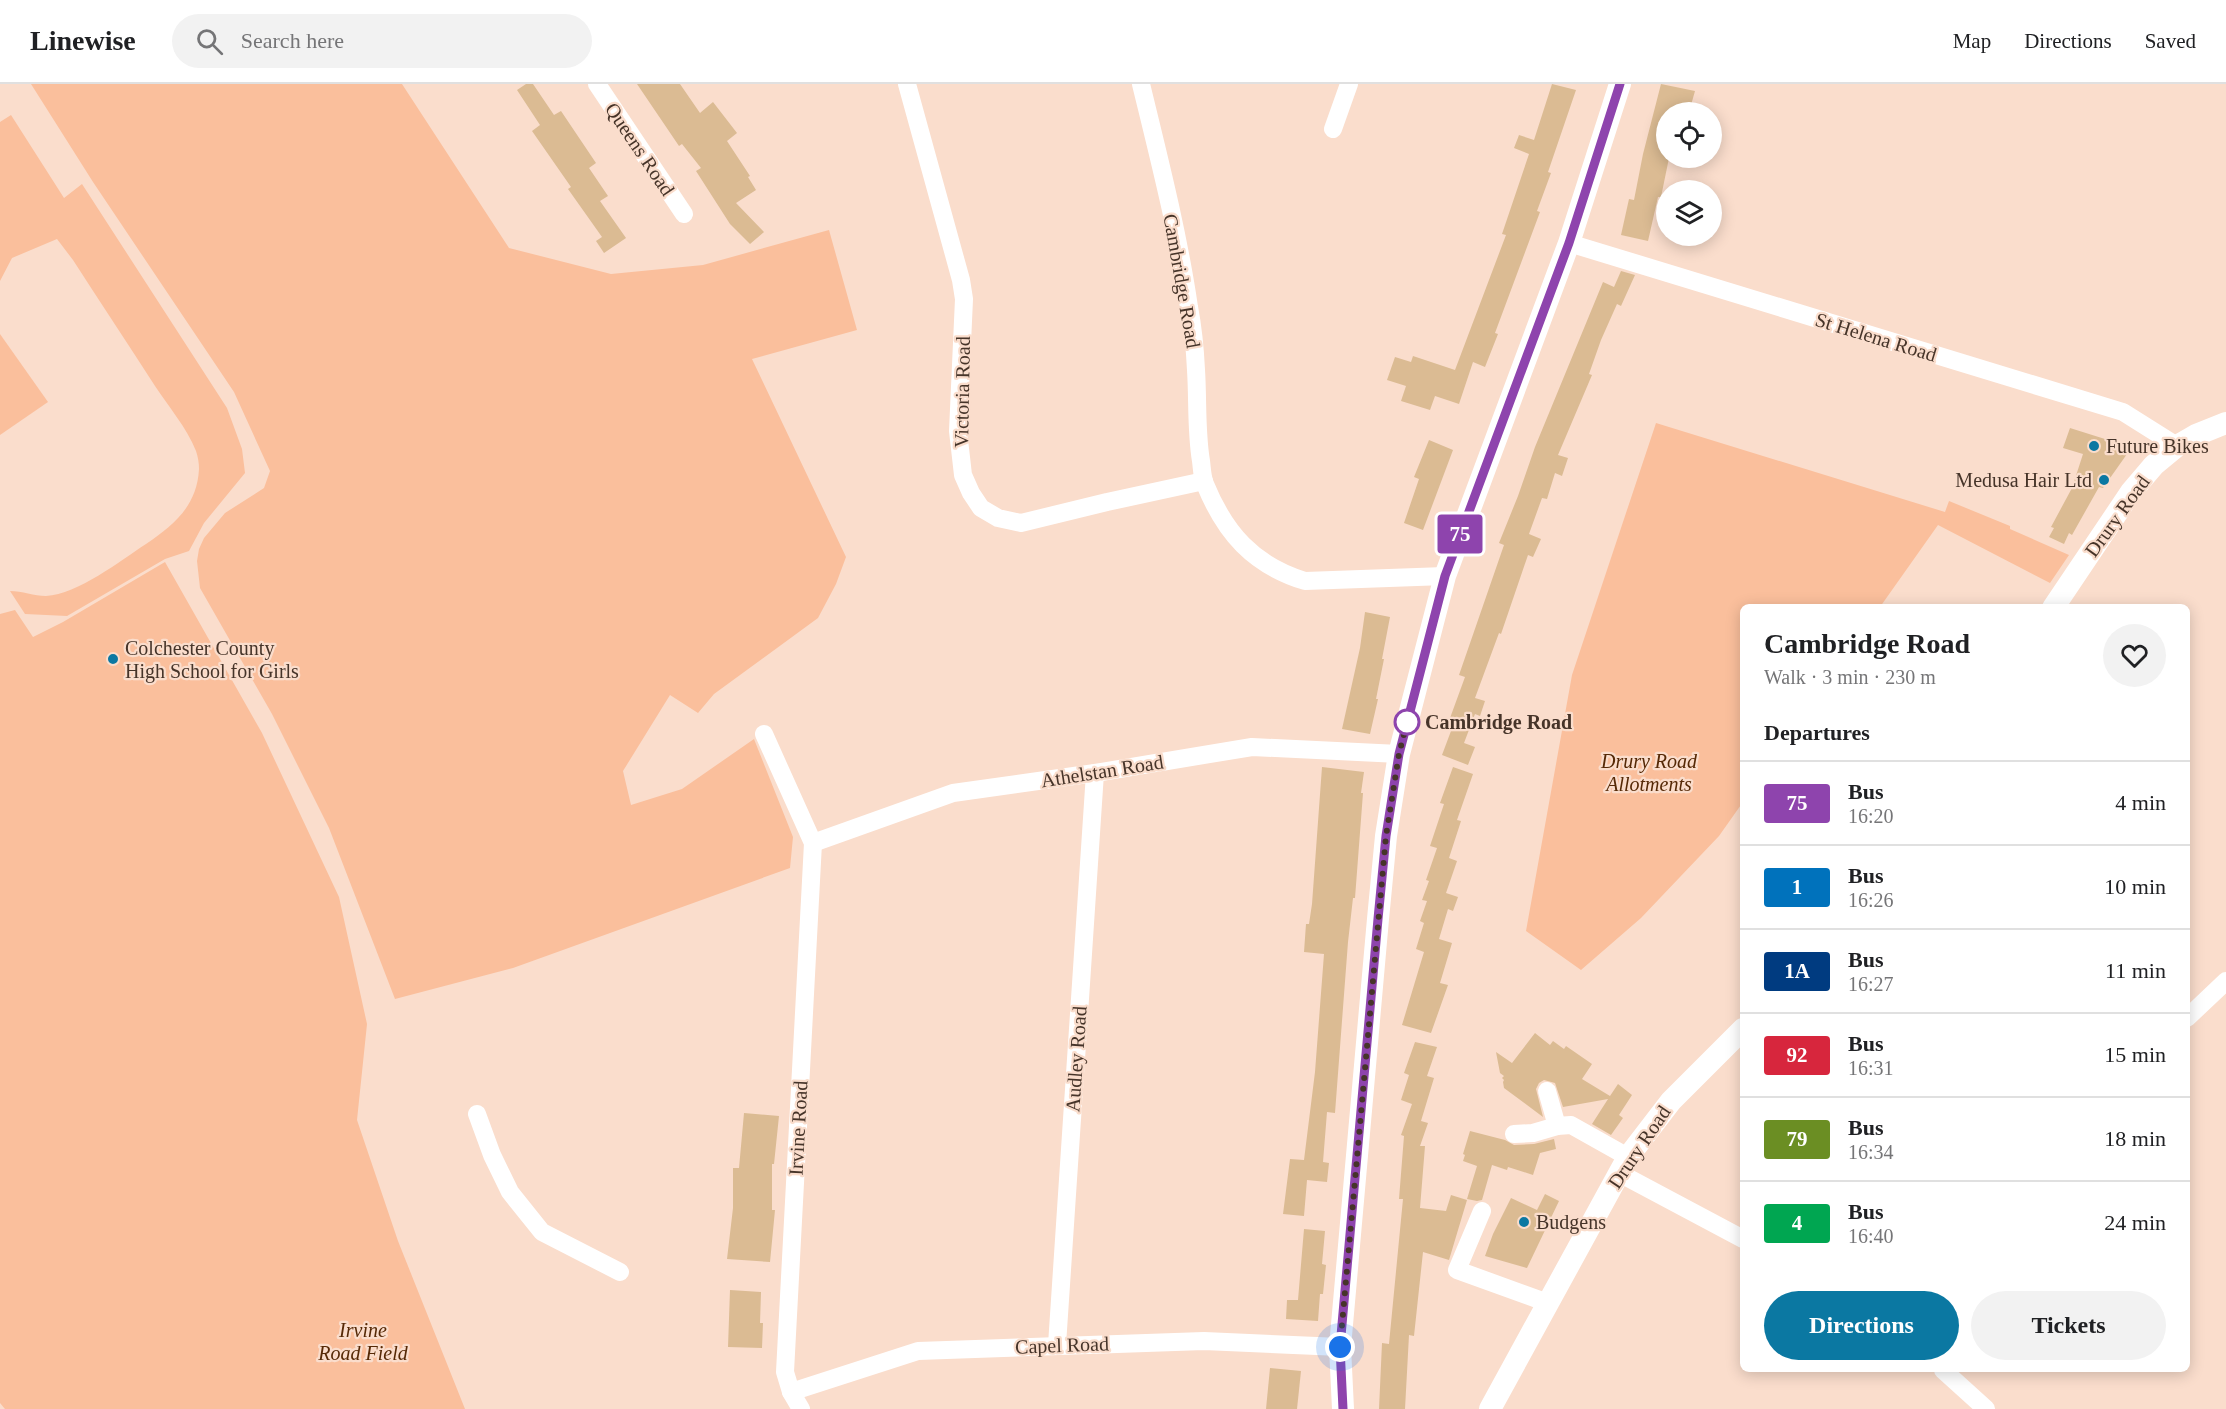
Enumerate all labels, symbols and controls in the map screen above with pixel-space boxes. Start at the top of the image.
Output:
search box [172,14,592,68]
text: Linewise [30,25,136,56]
icon: search [193,25,226,58]
text: Search here [241,28,344,53]
text: Map [1953,29,1991,53]
text: Directions [2024,29,2112,53]
text: Saved [2145,29,2196,53]
street label: Queens Road [601,98,679,200]
map controls [1656,102,1722,246]
button: locate [1656,102,1722,168]
button: layers [1656,180,1722,246]
street label: Cambridge Road [1158,212,1205,350]
street label: St Helena Road [1813,308,1939,366]
street label: Victoria Road [950,336,974,448]
place label: Future Bikes [2106,435,2209,457]
marker: Future Bikes [2087,439,2101,453]
place label: Medusa Hair Ltd [1955,469,2092,491]
street label: Drury Road [2080,471,2155,561]
marker: Medusa Hair Ltd [2097,473,2111,487]
line badge: 75 [1433,514,1487,554]
text: 75 [1450,522,1471,546]
button: heart [2103,624,2166,687]
text: Cambridge Road [1764,628,1970,659]
place label: Colchester County High School for Girls [125,637,299,683]
marker: Colchester County High School for Girls [106,652,120,666]
text: Walk · 3 min · 230 m [1764,666,1936,688]
marker: Cambridge Road [1394,709,1420,735]
place label: Cambridge Road [1425,711,1572,734]
text: Departures [1764,720,1870,745]
street label: Athelstan Road [1039,750,1165,792]
park label: Drury Road Allotments [1600,750,1698,795]
text: Bus [1848,779,1883,804]
text: 4 min [2115,790,2166,815]
text: 75 [1787,791,1808,815]
text: 16:20 [1848,805,1894,827]
text: Bus [1848,863,1883,888]
text: 10 min [2104,874,2166,899]
text: 1 [1792,875,1802,899]
text: 16:26 [1848,889,1894,911]
text: Bus [1848,947,1883,972]
text: 11 min [2105,958,2166,983]
text: 1A [1784,959,1810,983]
text: 16:27 [1848,973,1894,995]
street label: Audley Road [1061,1005,1092,1113]
text: Bus [1848,1031,1883,1056]
text: 15 min [2104,1042,2166,1067]
text: 92 [1787,1043,1808,1067]
text: 16:31 [1848,1057,1894,1079]
street label: Irvine Road [785,1080,811,1176]
street label: Drury Road [1603,1101,1676,1193]
text: Bus [1848,1115,1883,1140]
text: 18 min [2104,1126,2166,1151]
text: 79 [1787,1127,1808,1151]
text: 16:34 [1848,1141,1894,1163]
text: Bus [1848,1199,1883,1224]
text: 24 min [2104,1210,2166,1235]
place label: Budgens [1536,1211,1606,1234]
text: 4 [1792,1211,1802,1235]
marker: Budgens [1517,1215,1531,1229]
text: 16:40 [1848,1225,1894,1247]
button: Directions [1764,1291,1959,1360]
button: Tickets [1971,1291,2166,1360]
park label: Irvine Road Field [317,1319,409,1364]
street label: Capel Road [1015,1332,1109,1359]
your location [1325,1332,1355,1362]

